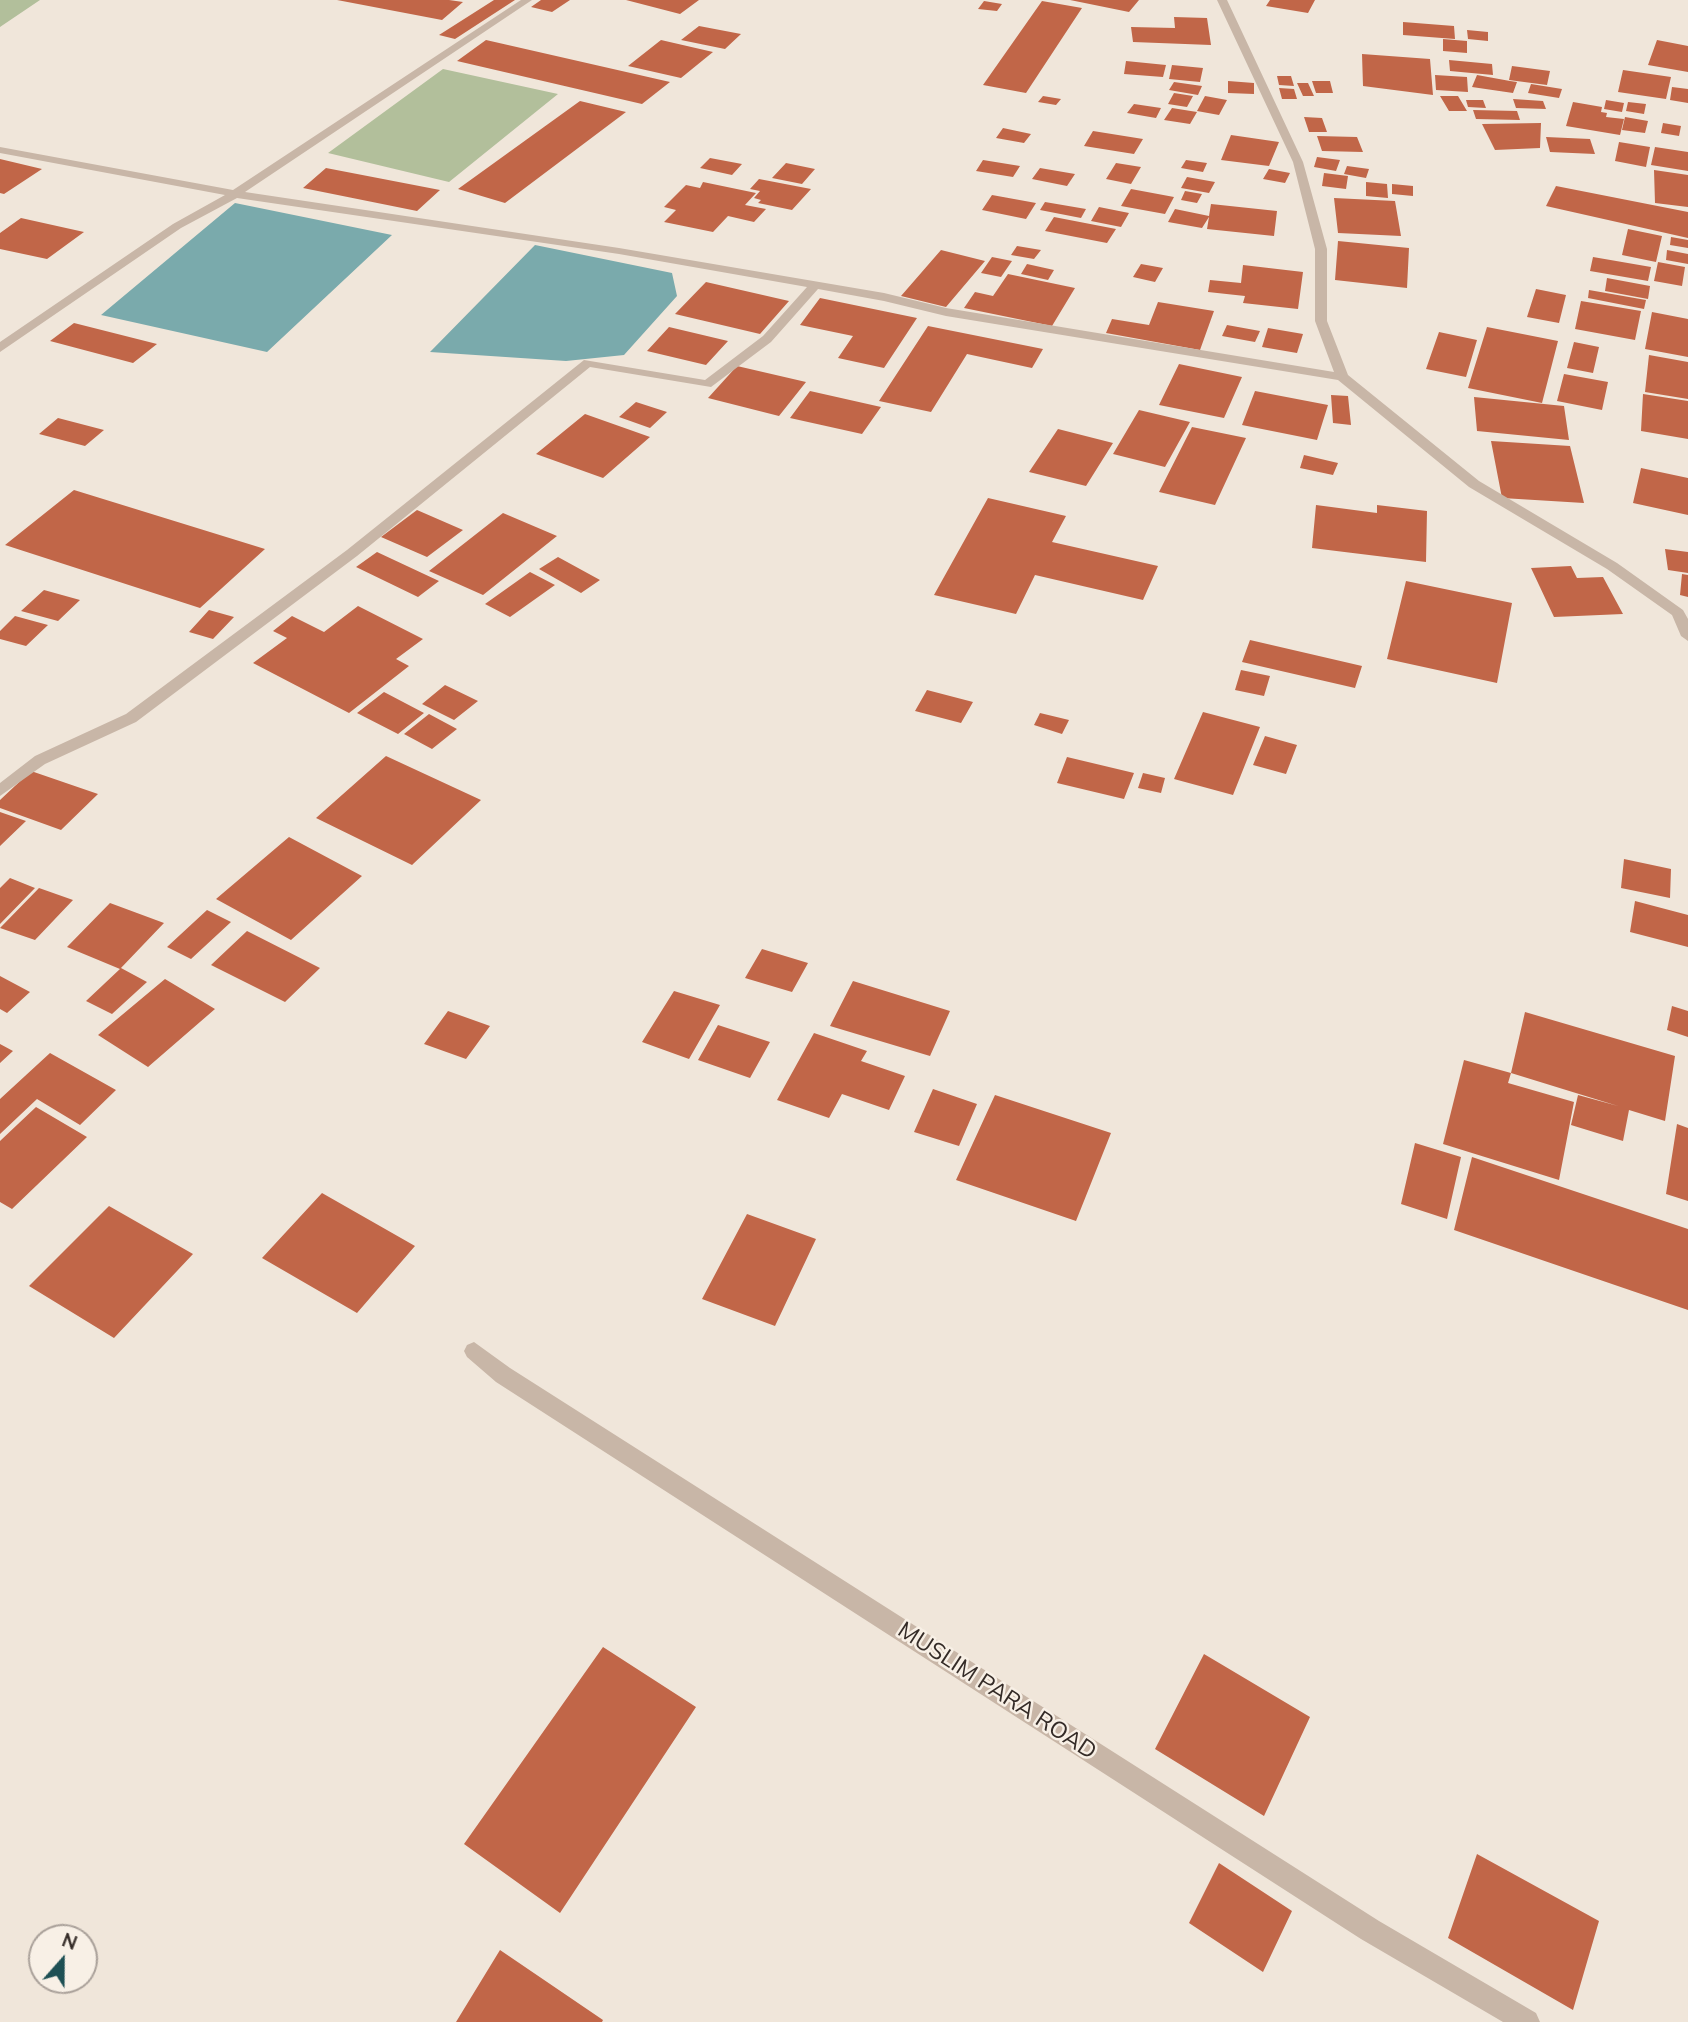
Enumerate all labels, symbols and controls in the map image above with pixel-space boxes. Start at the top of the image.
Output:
street label: MUSLIM PARA ROAD [893,1616,1101,1766]
north arrow [28,1924,98,1994]
text: N [59,1927,81,1955]

